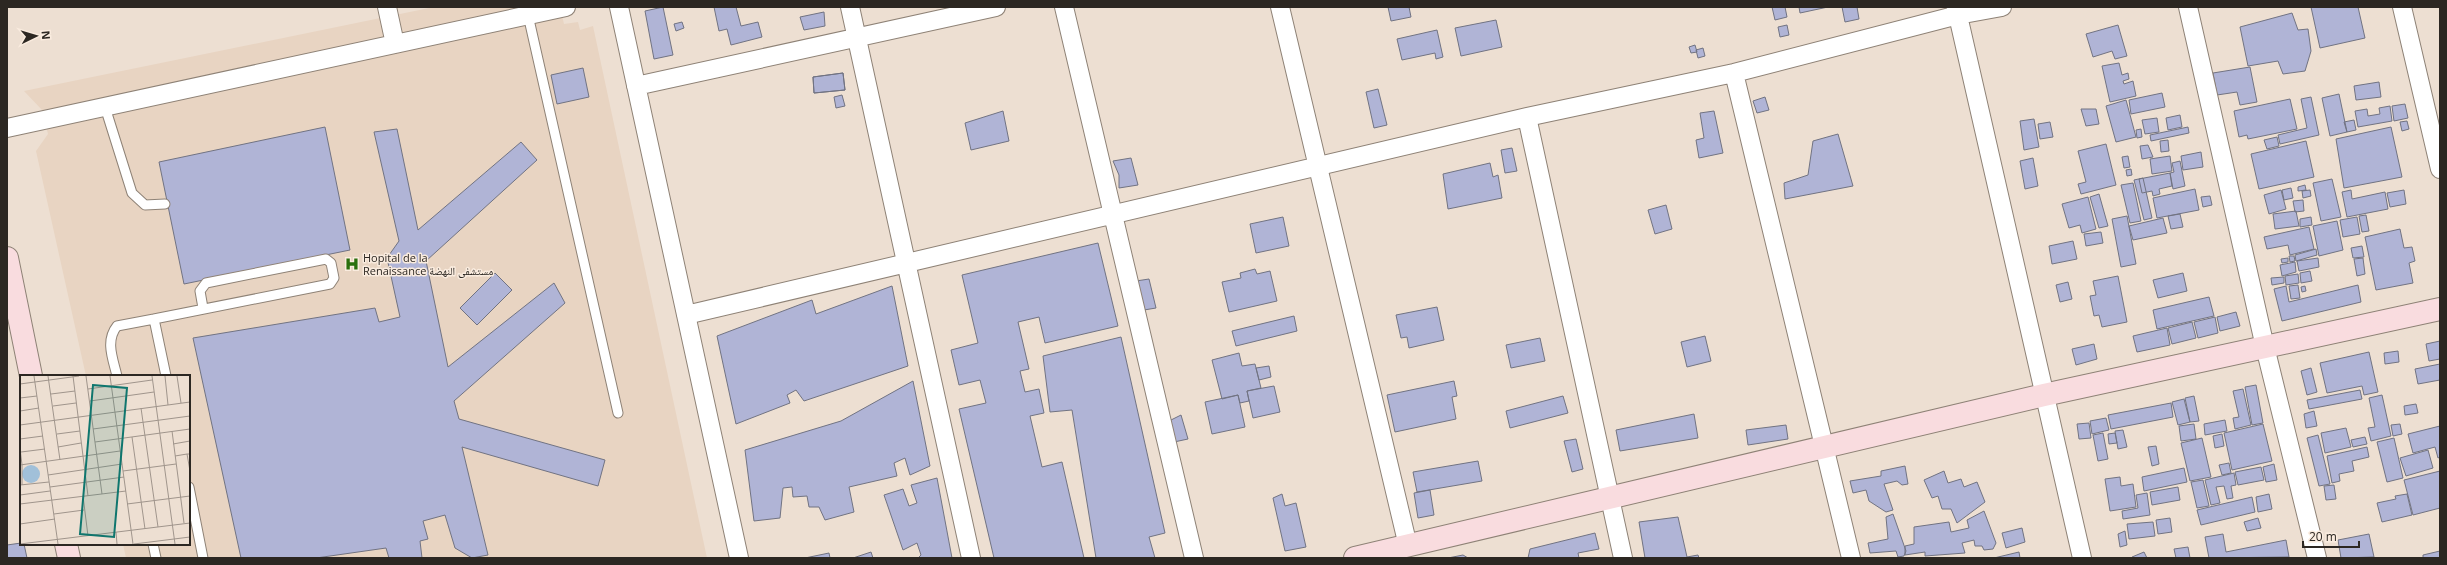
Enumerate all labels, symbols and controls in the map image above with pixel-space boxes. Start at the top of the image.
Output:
north arrow [16,16,56,56]
text: N [39,30,54,40]
place label: Hopital de la Renaissance مستشفى النهضة [363,250,493,278]
hospital icon: Hopital de la Renaissance مستشفى النهضة [344,256,360,272]
inset map [20,375,190,545]
scale bar [2303,523,2359,549]
text: 20 m [2309,528,2337,545]

